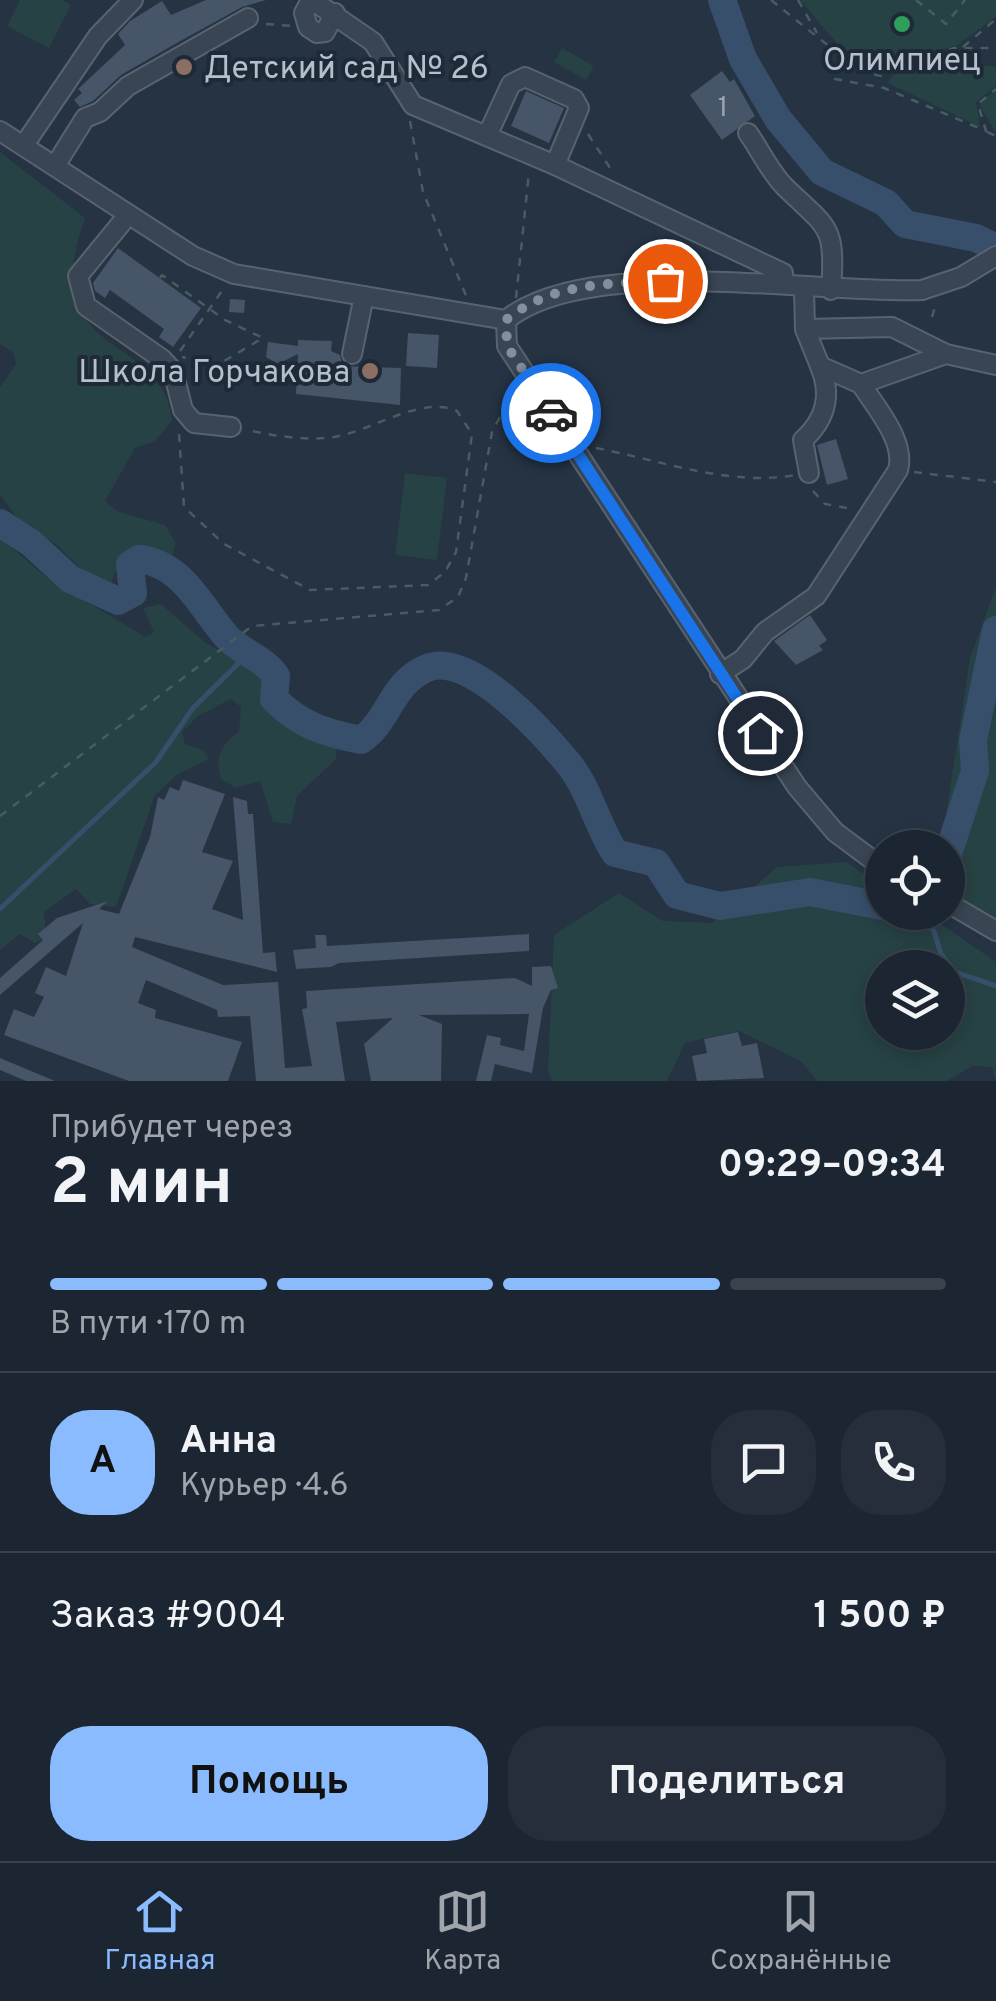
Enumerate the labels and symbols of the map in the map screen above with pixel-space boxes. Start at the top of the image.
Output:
marker: Олимпиец [891,13,913,35]
place label: Олимпиец [823,42,981,82]
place label: Детский сад № 26 [204,50,489,90]
marker: Детский сад № 26 [173,56,195,78]
house number: 1 [718,91,728,127]
pin [623,239,708,324]
place label: Школа Горчакова [78,354,350,394]
marker: Школа Горчакова [359,360,381,382]
courier [501,363,601,463]
pin [718,691,803,776]

